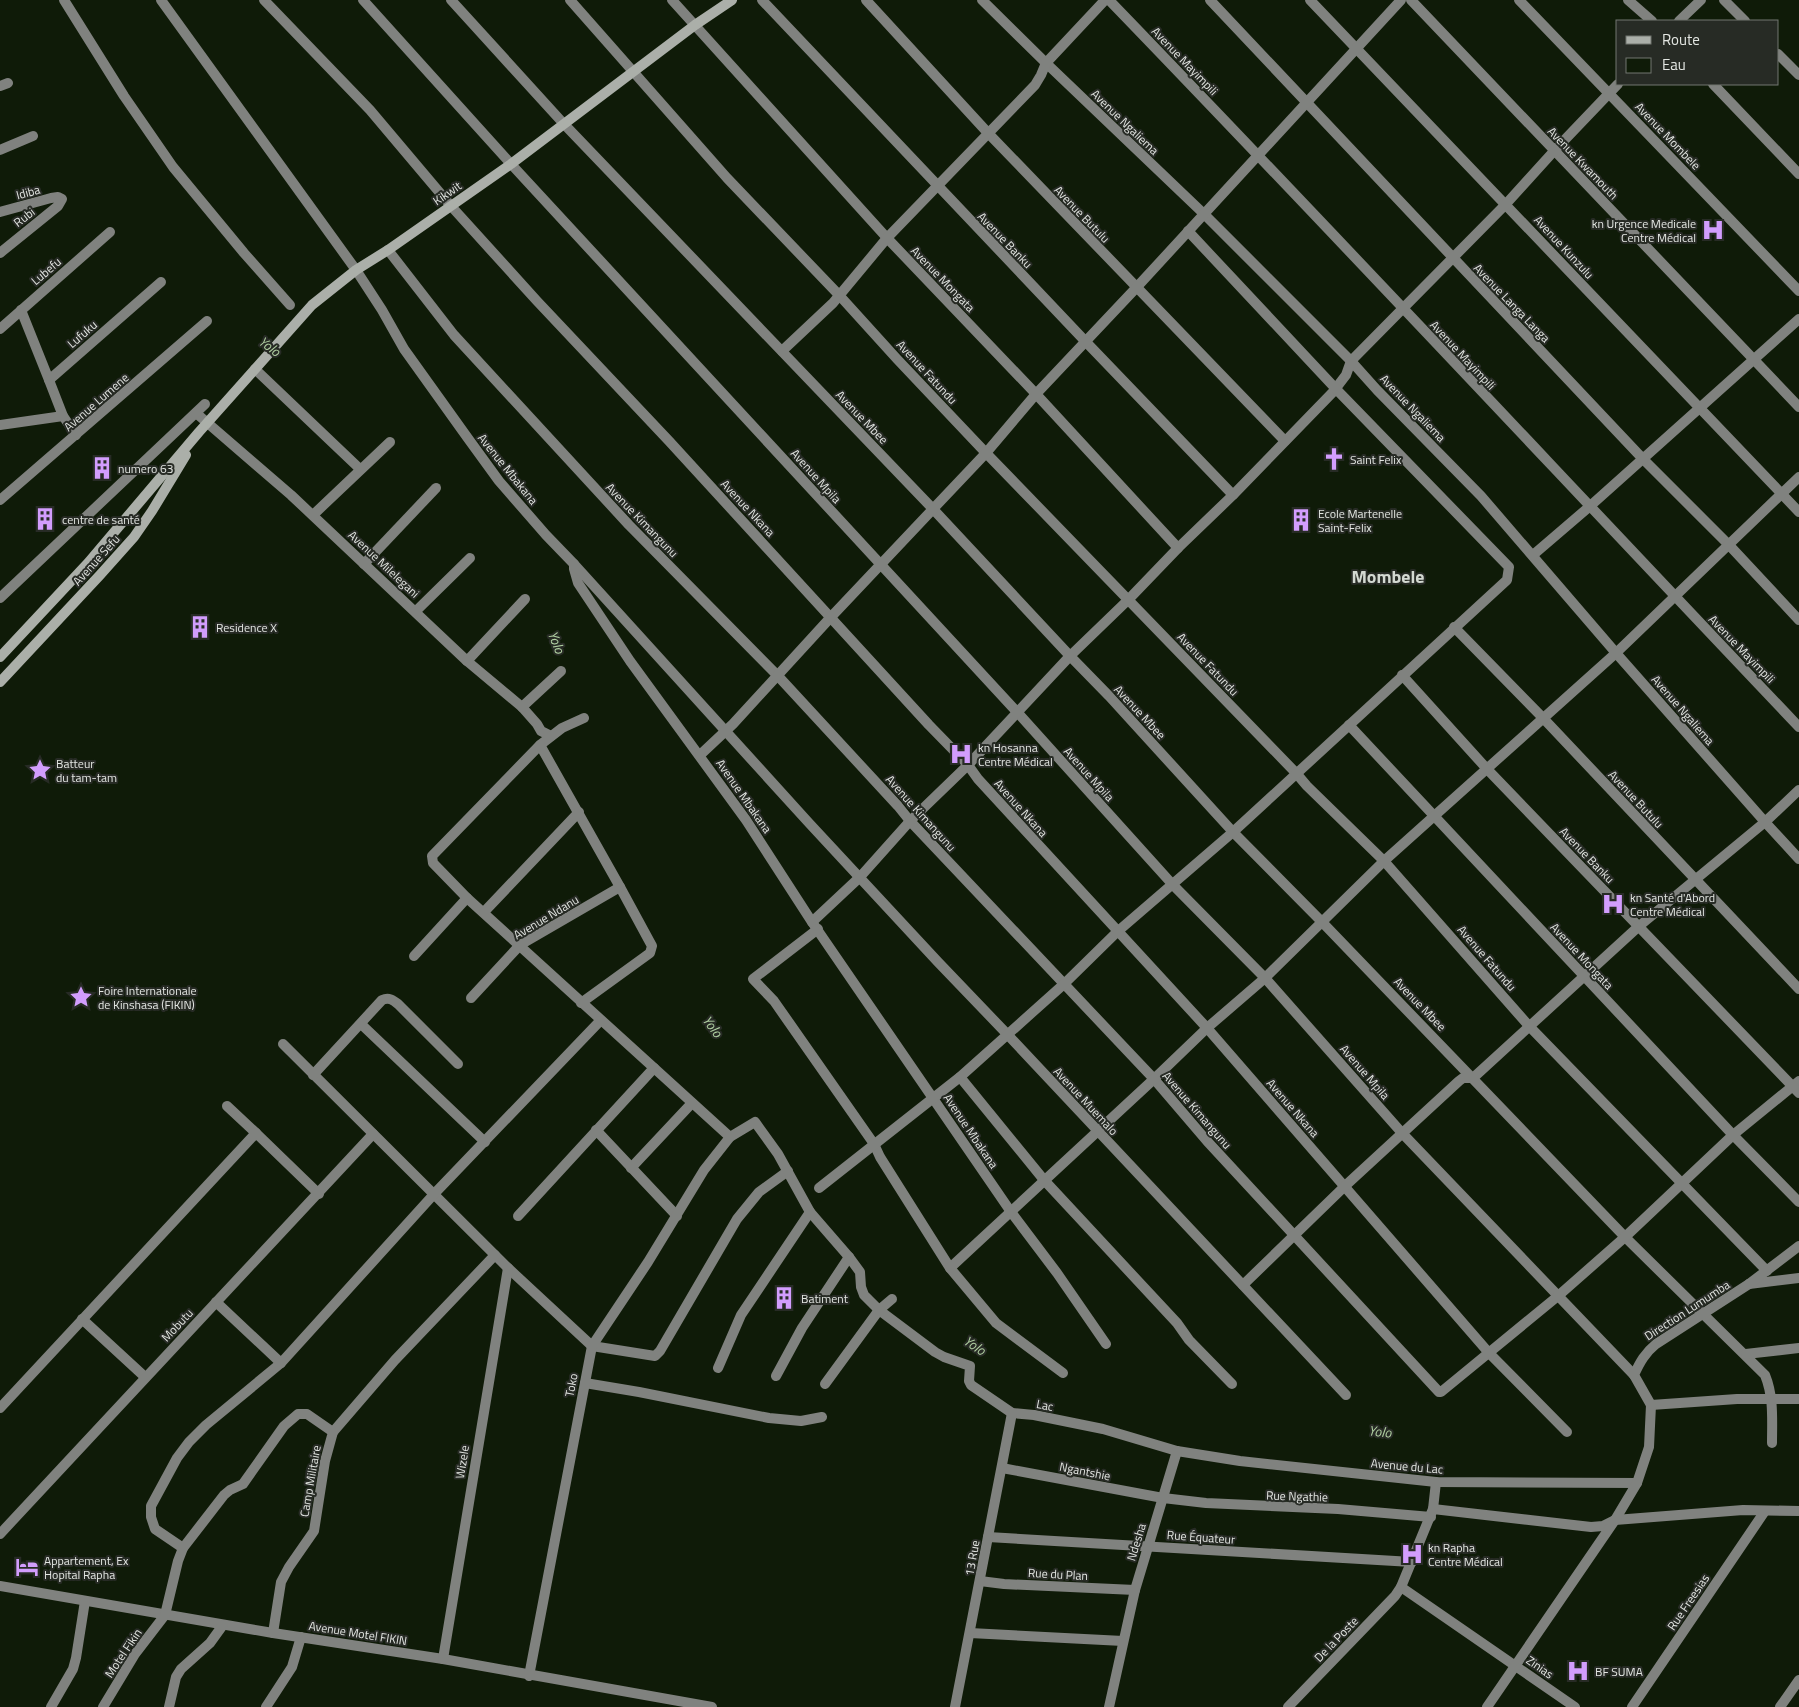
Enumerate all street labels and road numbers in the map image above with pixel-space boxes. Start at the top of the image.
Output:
street label: Avenue Mayimpili [1147,22,1223,100]
street label: Avenue Ngaliema [1087,85,1163,159]
street label: Avenue Mombele [1631,98,1705,174]
street label: Avenue Kwamouth [1543,122,1623,204]
street label: Kikwit [429,176,466,210]
street label: Idiba [14,180,42,204]
street label: Avenue Butulu [1050,181,1114,247]
street label: Rubi [9,203,39,231]
street label: Avenue Banku [973,207,1037,273]
street label: Avenue Kunzulu [1530,211,1598,283]
street label: Avenue Mongata [907,242,979,316]
street label: Lubefu [27,252,65,290]
street label: Avenue Langa Langa [1469,259,1555,347]
street label: Lufuku [63,316,101,352]
street label: Avenue Mayimpili [1426,316,1500,394]
street label: Avenue Fatundu [892,336,962,408]
street label: Avenue Lumene [59,368,133,436]
street label: Avenue Ngaliema [1376,370,1450,446]
street label: Avenue Mbee [831,386,893,448]
street label: Avenue Mbakana [473,429,543,509]
street label: Avenue Mpila [786,444,846,508]
street label: Avenue Nkana [716,475,780,541]
street label: Avenue Kimangunu [601,478,683,562]
street label: Avenue Milelegani [344,526,424,602]
street label: Avenue Sefu [68,530,124,590]
street label: Avenue Mayimpili [1704,610,1780,688]
street label: Avenue Fatundu [1173,628,1243,700]
street label: Avenue Ngaliema [1647,671,1719,749]
street label: Avenue Mbee [1110,680,1170,744]
street label: Avenue Mpila [1059,742,1119,806]
street label: Avenue Mbakana [711,755,777,837]
street label: Avenue Butulu [1604,766,1668,832]
street label: Avenue Kimangunu [881,770,961,856]
street label: Avenue Nkana [990,775,1052,841]
street label: Avenue Banku [1555,822,1619,888]
street label: Avenue Ndanu [510,890,582,944]
street label: Avenue Mongata [1546,918,1618,994]
street label: Avenue Fatundu [1453,921,1521,995]
street label: Avenue Mbee [1389,973,1451,1035]
street label: Avenue Mpila [1336,1040,1394,1104]
street label: Avenue Muemalo [1049,1062,1123,1140]
street label: Avenue Kimangunu [1158,1067,1236,1153]
street label: Avenue Nkana [1262,1074,1324,1142]
street label: Avenue Mbakana [939,1090,1003,1172]
street label: Direction Lumumba [1640,1275,1734,1345]
street label: Mobutu [157,1304,197,1346]
street label: Toko [559,1372,583,1398]
street label: Lac [1035,1394,1055,1416]
street label: Camp Militaire [294,1444,326,1518]
street label: Wizele [450,1444,474,1480]
street label: Avenue du Lac [1370,1453,1444,1479]
street label: Ngantshie [1058,1457,1112,1485]
street label: Rue Ngathie [1266,1485,1328,1507]
street label: Ndesha [1121,1521,1151,1563]
street label: Rue Équateur [1166,1525,1236,1549]
street label: 13 Rue [960,1539,984,1577]
street label: Rue du Plan [1027,1563,1089,1585]
street label: Rue Freesias [1662,1570,1714,1634]
street label: De la Poste [1309,1612,1363,1666]
street label: Avenue Motel FIKIN [307,1616,409,1650]
street label: Motel Fikin [100,1625,146,1681]
street label: Zinias [1522,1651,1558,1684]

